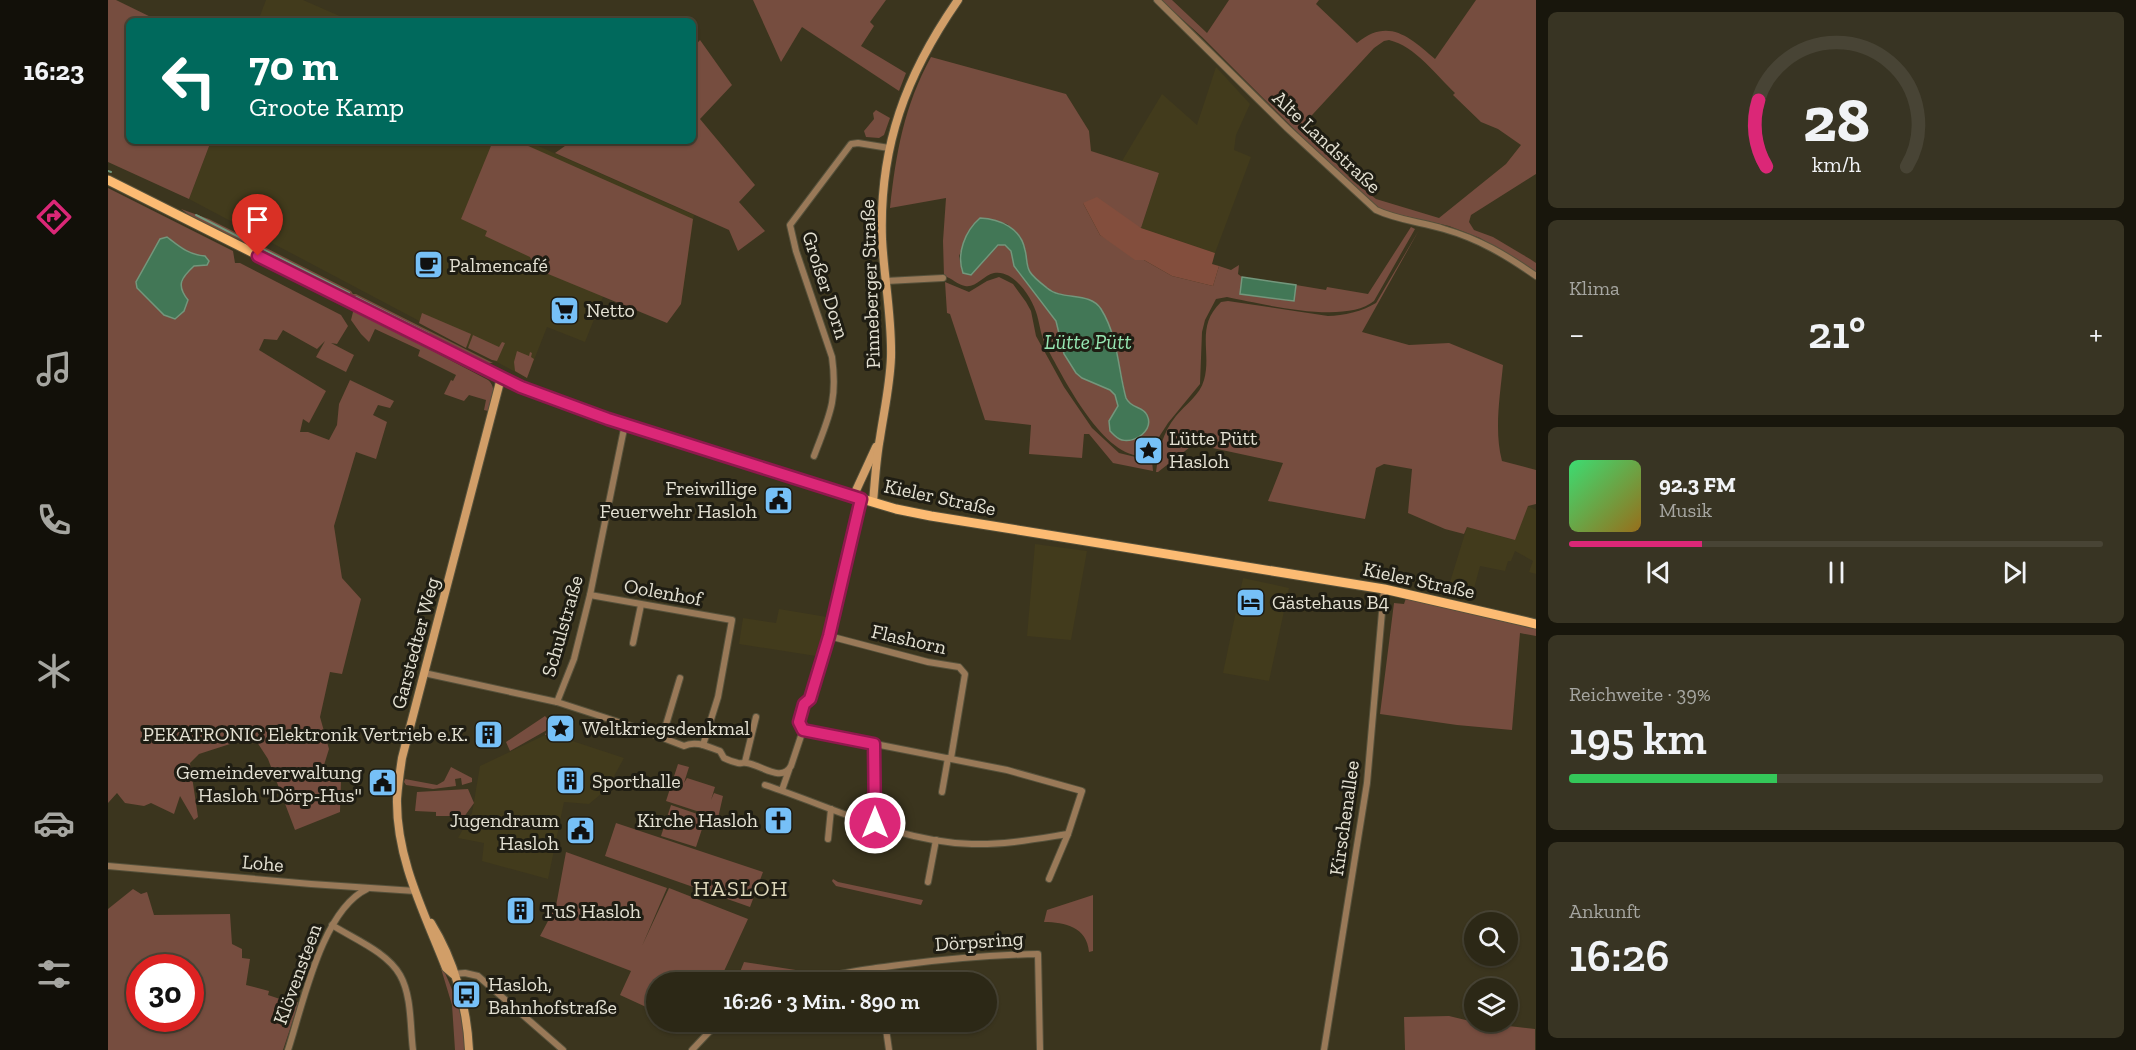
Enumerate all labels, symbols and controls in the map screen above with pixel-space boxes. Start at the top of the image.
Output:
text: 70 m [249,40,339,91]
icon: left [150,42,228,120]
text: 16:23 [24,55,84,87]
text: 28 [1802,82,1870,157]
street label: Alte Landstraße [1268,86,1386,198]
text: Groote Kamp [249,91,404,123]
text: km/h [1812,152,1860,177]
pin [232,194,283,256]
icon: directions [33,196,75,238]
street label: Pinneberger Straße [855,199,885,369]
icon: arrive [241,203,274,236]
street label: Großer Dorn [797,228,855,342]
cafe icon: Palmencafé [412,249,444,281]
place label: Palmencafé [449,253,548,277]
text: Klima [1569,276,1620,300]
supermarket icon: Netto [549,294,581,326]
place label: Netto [586,298,635,322]
text: 21° [1808,306,1866,360]
text: − [1569,314,1584,353]
text: + [2089,314,2103,353]
water label: Lütte Pütt [1044,329,1132,354]
icon: music [33,348,75,390]
place label: Lütte Pütt Hasloh [1169,426,1258,473]
place icon: Lütte Pütt Hasloh [1132,434,1164,466]
text: 92.3 FM [1659,471,1736,498]
street label: Kieler Straße [882,473,998,521]
place label: Freiwillige Feuerwehr Hasloh [599,476,758,523]
public building icon: Freiwillige Feuerwehr Hasloh [762,484,794,516]
text: Musik [1659,498,1712,522]
icon: phone [33,499,75,541]
street label: Kieler Straße [1361,556,1477,604]
icon: previous [1642,556,1675,589]
icon: pause [1820,556,1853,589]
icon: next [1998,556,2031,589]
street label: Schulstraße [536,573,588,679]
street label: Oolenhof [622,573,706,611]
street label: Garstedter Weg [386,574,444,711]
hotel icon: Gästehaus B4 [1235,586,1267,618]
place label: Gästehaus B4 [1272,590,1390,614]
street label: Flashorn [869,619,949,659]
icon: climate [33,650,75,692]
text: Reichweite · 39% [1569,682,1711,706]
place icon: Weltkriegsdenkmal [545,712,577,744]
text: 195 km [1569,712,1707,766]
place label: Weltkriegsdenkmal [582,716,750,740]
building icon: PEKATRONIC Elektronik Vertrieb e.K. [473,718,505,750]
place label: PEKATRONIC Elektronik Vertrieb e.K. [142,722,468,746]
street label: Kirschenallee [1324,759,1364,877]
place label: Gemeindeverwaltung Hasloh "Dörp-Hus" [176,760,362,807]
building icon: Sporthalle [555,765,587,797]
public building icon: Gemeindeverwaltung Hasloh "Dörp-Hus" [367,767,399,799]
place label: Sporthalle [592,769,681,793]
position arrow [843,791,907,855]
icon: car [33,802,75,844]
church icon: Kirche Hasloh [763,804,795,836]
place label: Jugendraum Hasloh [450,808,560,855]
place label: Kirche Hasloh [637,808,759,832]
public building icon: Jugendraum Hasloh [564,815,596,847]
street label: Lohe [241,849,285,877]
district label: HASLOH [693,875,789,902]
building icon: TuS Hasloh [505,895,537,927]
place label: TuS Hasloh [542,899,642,923]
text: Ankunft [1569,899,1640,923]
map controls [1464,912,1518,1032]
button: search [1464,912,1518,966]
street label: Klövensteen [268,920,326,1028]
street label: Dörpsring [934,926,1024,956]
text: 16:26 [1569,929,1670,983]
icon: filters [33,953,75,995]
speed limit sign: 30 [126,954,204,1032]
place label: Hasloh, Bahnhofstraße [488,972,617,1019]
button: layers [1464,978,1518,1032]
bus stop icon: Hasloh, Bahnhofstraße [451,979,483,1011]
text: 16:26 · 3 Min. · 890 m [723,988,920,1015]

